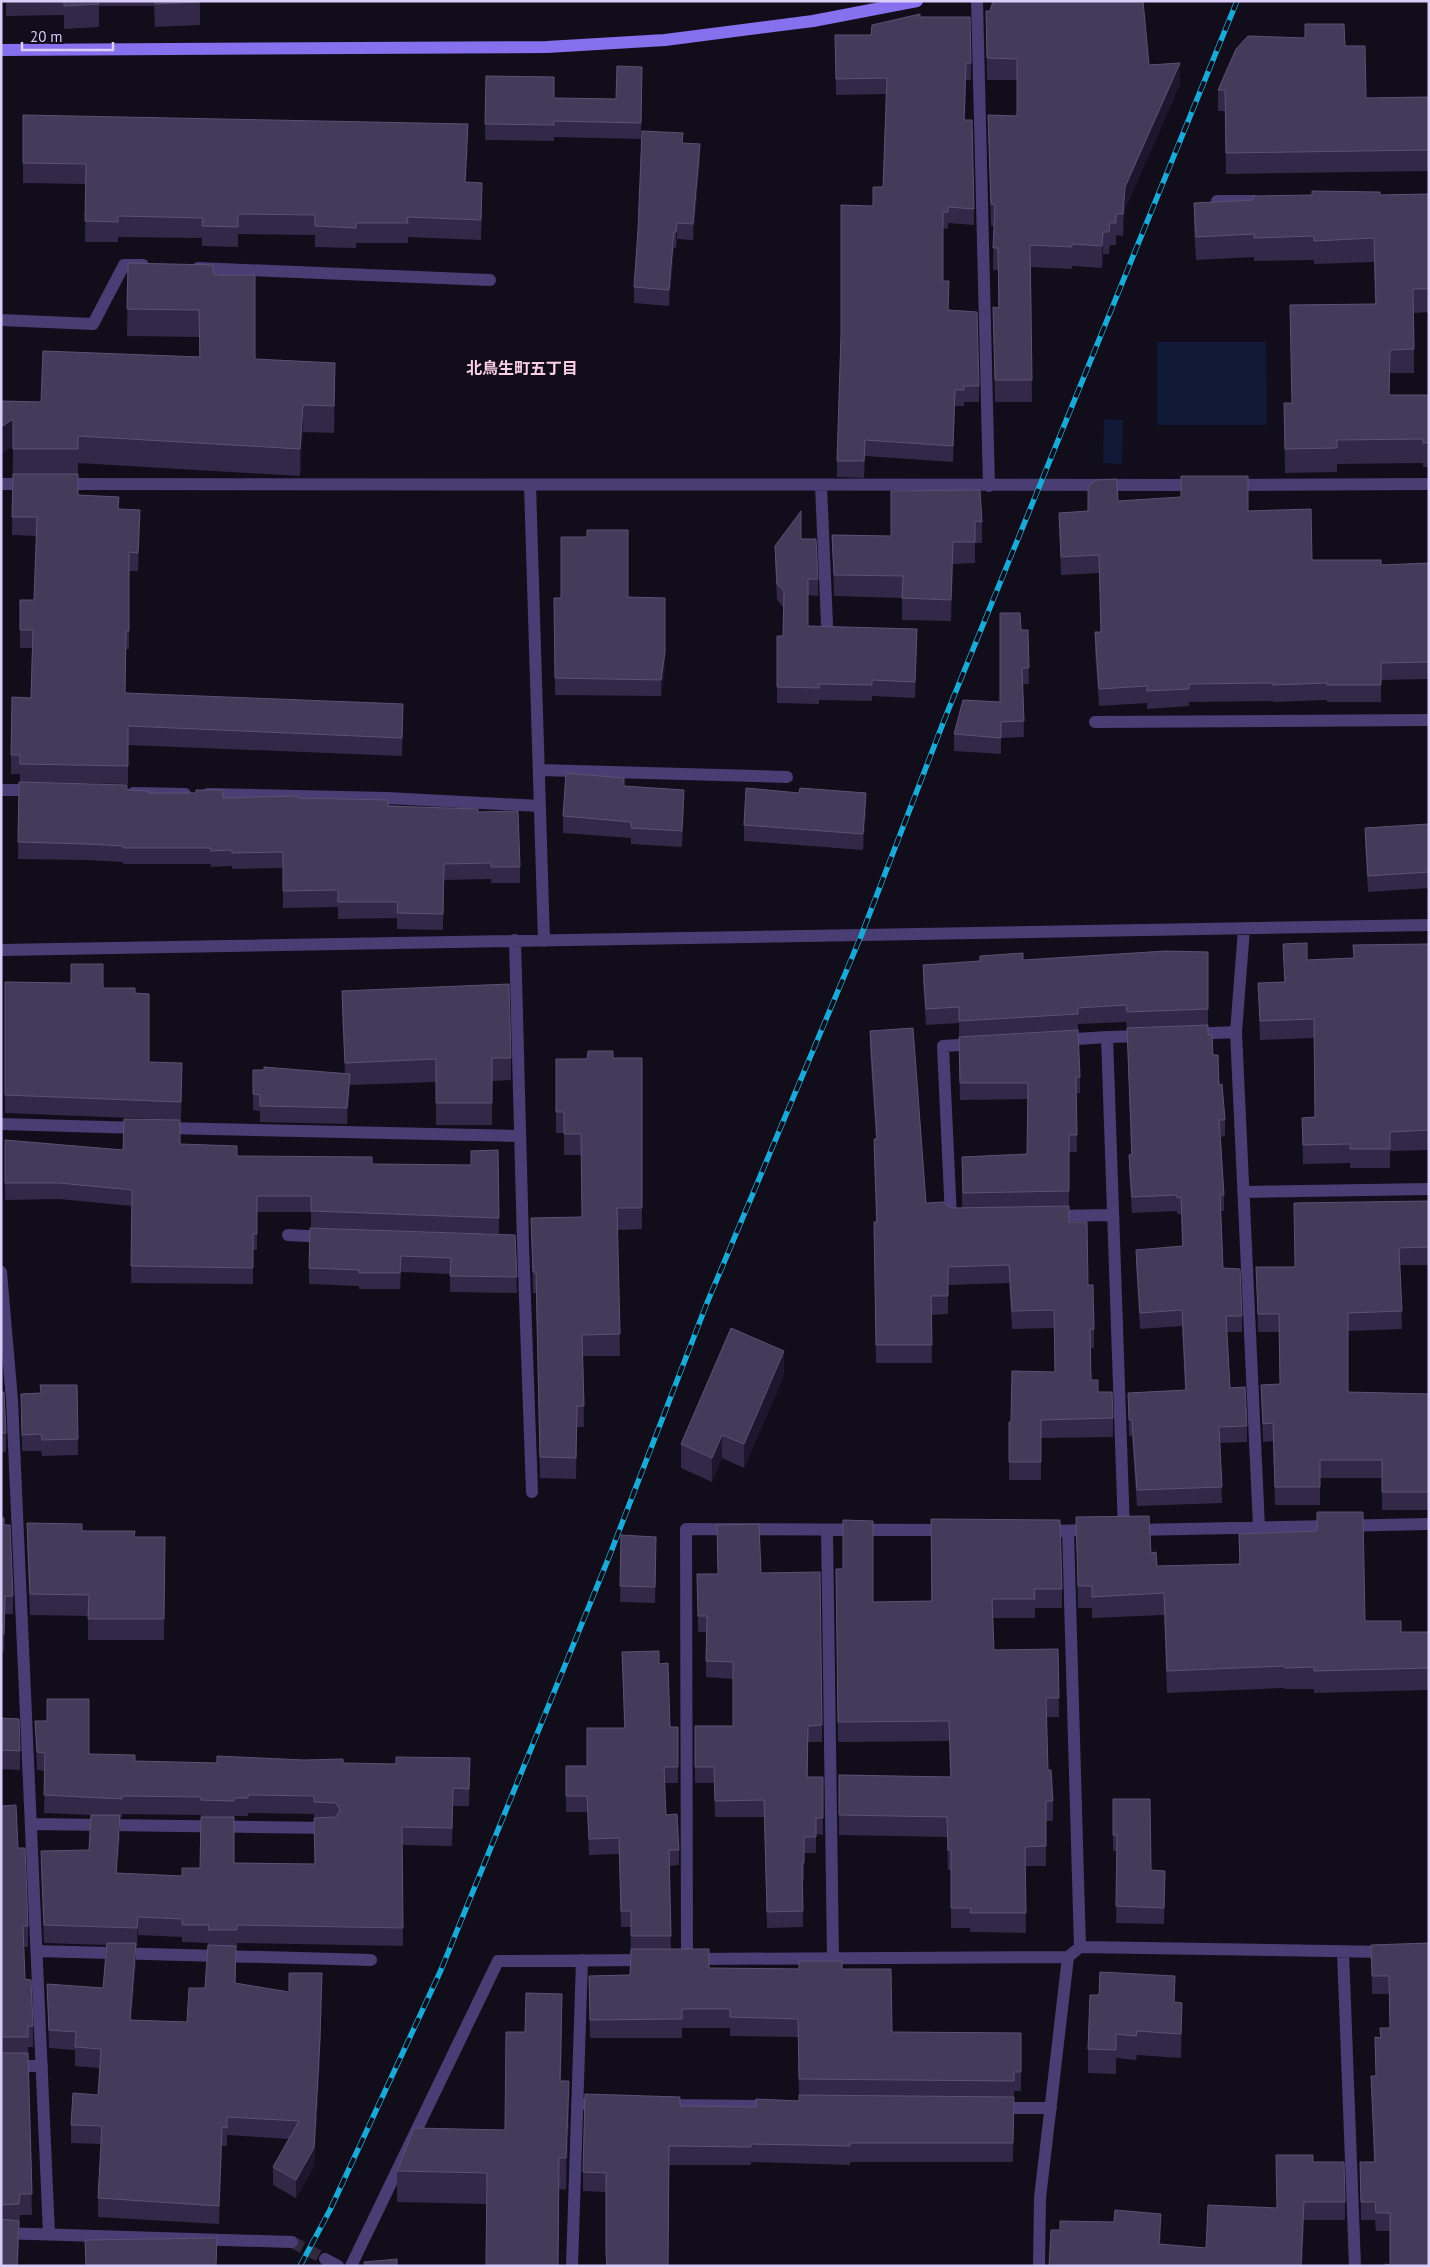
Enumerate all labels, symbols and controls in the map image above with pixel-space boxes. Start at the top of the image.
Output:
scale bar [22,20,114,52]
text: 20 m [30,27,63,46]
district label: 北鳥生町五丁目 [466,358,578,378]

